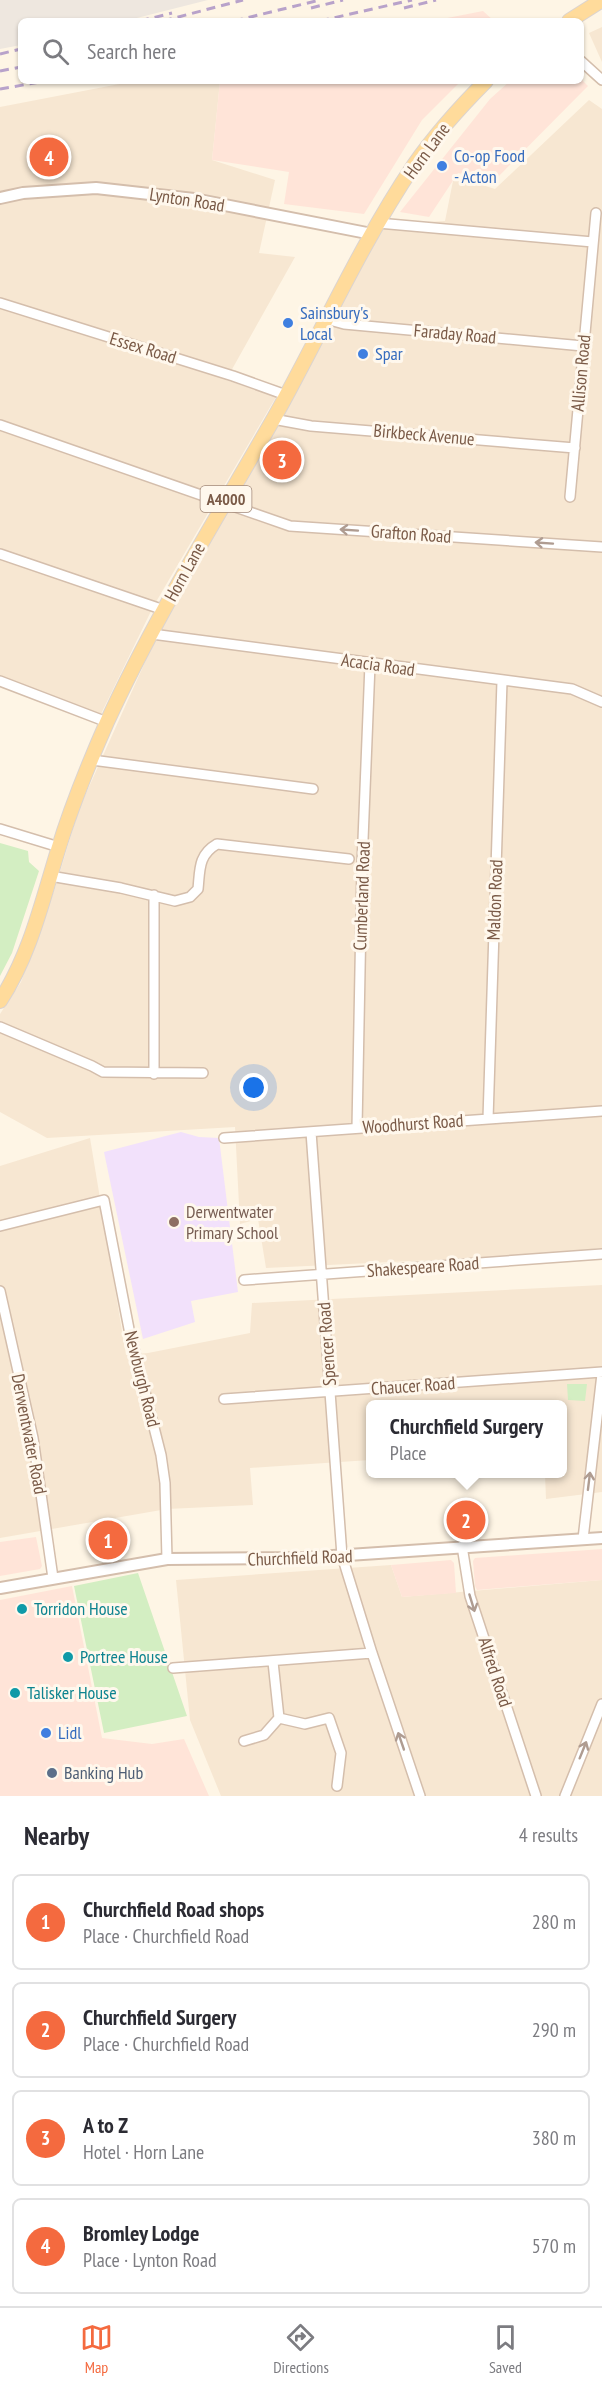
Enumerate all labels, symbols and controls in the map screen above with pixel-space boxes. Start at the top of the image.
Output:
search box [18,18,584,84]
icon: search [39,35,72,68]
text: Search here [87,37,176,65]
street label: Horn Lane [399,118,455,183]
pin: 4 [29,134,68,180]
place label: Co-op Food - Acton [454,144,525,188]
marker: Co-op Food - Acton [435,159,449,173]
street label: Lynton Road [148,182,226,217]
place label: Sainsbury's Local [300,301,369,345]
marker: Sainsbury's Local [281,316,295,330]
street label: Faraday Road [413,318,497,349]
street label: Essex Road [107,327,179,369]
street label: Allison Road [566,334,595,412]
place label: Spar [375,342,403,365]
marker: Spar [356,347,370,361]
street label: Birkbeck Avenue [373,419,475,450]
pin: 3 [262,438,302,482]
road number: A4000 [200,486,252,512]
street label: Grafton Road [370,519,452,548]
one-way arrow [340,524,360,535]
one-way arrow [534,537,554,548]
street label: Horn Lane [159,538,210,605]
street label: Acacia Road [340,648,416,681]
street label: Cumberland Road [348,841,375,951]
street label: Maldon Road [482,859,507,941]
your location [239,1073,268,1102]
street label: Woodhurst Road [362,1109,464,1138]
place label: Derwentwater Primary School [186,1200,279,1244]
marker: Derwentwater Primary School [167,1215,181,1229]
street label: Shakespeare Road [366,1251,480,1282]
street label: Spencer Road [312,1301,341,1387]
street label: Newburgh Road [119,1328,166,1429]
street label: Chaucer Road [370,1371,456,1400]
street label: Derwentwater Road [7,1372,52,1496]
popup [366,1400,567,1478]
text: Churchfield Surgery [390,1412,543,1440]
text: Place [390,1440,427,1466]
one-way arrow [584,1472,595,1491]
pin: 2 [446,1498,486,1543]
pin: 1 [88,1518,128,1562]
street label: Churchfield Road [247,1544,353,1571]
one-way arrow [467,1593,478,1612]
place label: Torridon House [34,1597,128,1620]
marker: Torridon House [15,1602,29,1616]
street label: Alfred Road [473,1634,518,1710]
place label: Portree House [80,1645,168,1668]
marker: Portree House [61,1650,75,1664]
place label: Talisker House [27,1681,117,1704]
marker: Talisker House [8,1686,22,1700]
place label: Lidl [58,1721,82,1744]
marker: Lidl [39,1726,53,1740]
one-way arrow [395,1732,406,1751]
one-way arrow [579,1741,590,1760]
place label: Banking Hub [64,1761,143,1784]
marker: Banking Hub [45,1766,59,1780]
text: Nearby [24,1819,89,1852]
text: 4 results [519,1822,578,1848]
text: Churchfield Road shops [83,1895,264,1923]
text: 1 [41,1909,50,1935]
text: 280 m [532,1909,576,1935]
text: Place · Churchfield Road [83,1923,249,1949]
text: Churchfield Surgery [83,2003,236,2031]
text: 2 [41,2017,50,2043]
text: 290 m [532,2017,576,2043]
text: Place · Churchfield Road [83,2031,249,2057]
text: A to Z [83,2111,128,2139]
text: 3 [41,2125,50,2151]
text: 380 m [532,2125,576,2151]
text: Hotel · Horn Lane [83,2139,204,2165]
text: Bromley Lodge [83,2219,199,2247]
text: 4 [41,2233,50,2259]
text: 570 m [532,2233,576,2259]
text: Place · Lynton Road [83,2247,217,2273]
tab: Map [80,2321,113,2377]
tab: Directions [273,2321,329,2377]
tab: Saved [489,2321,522,2377]

